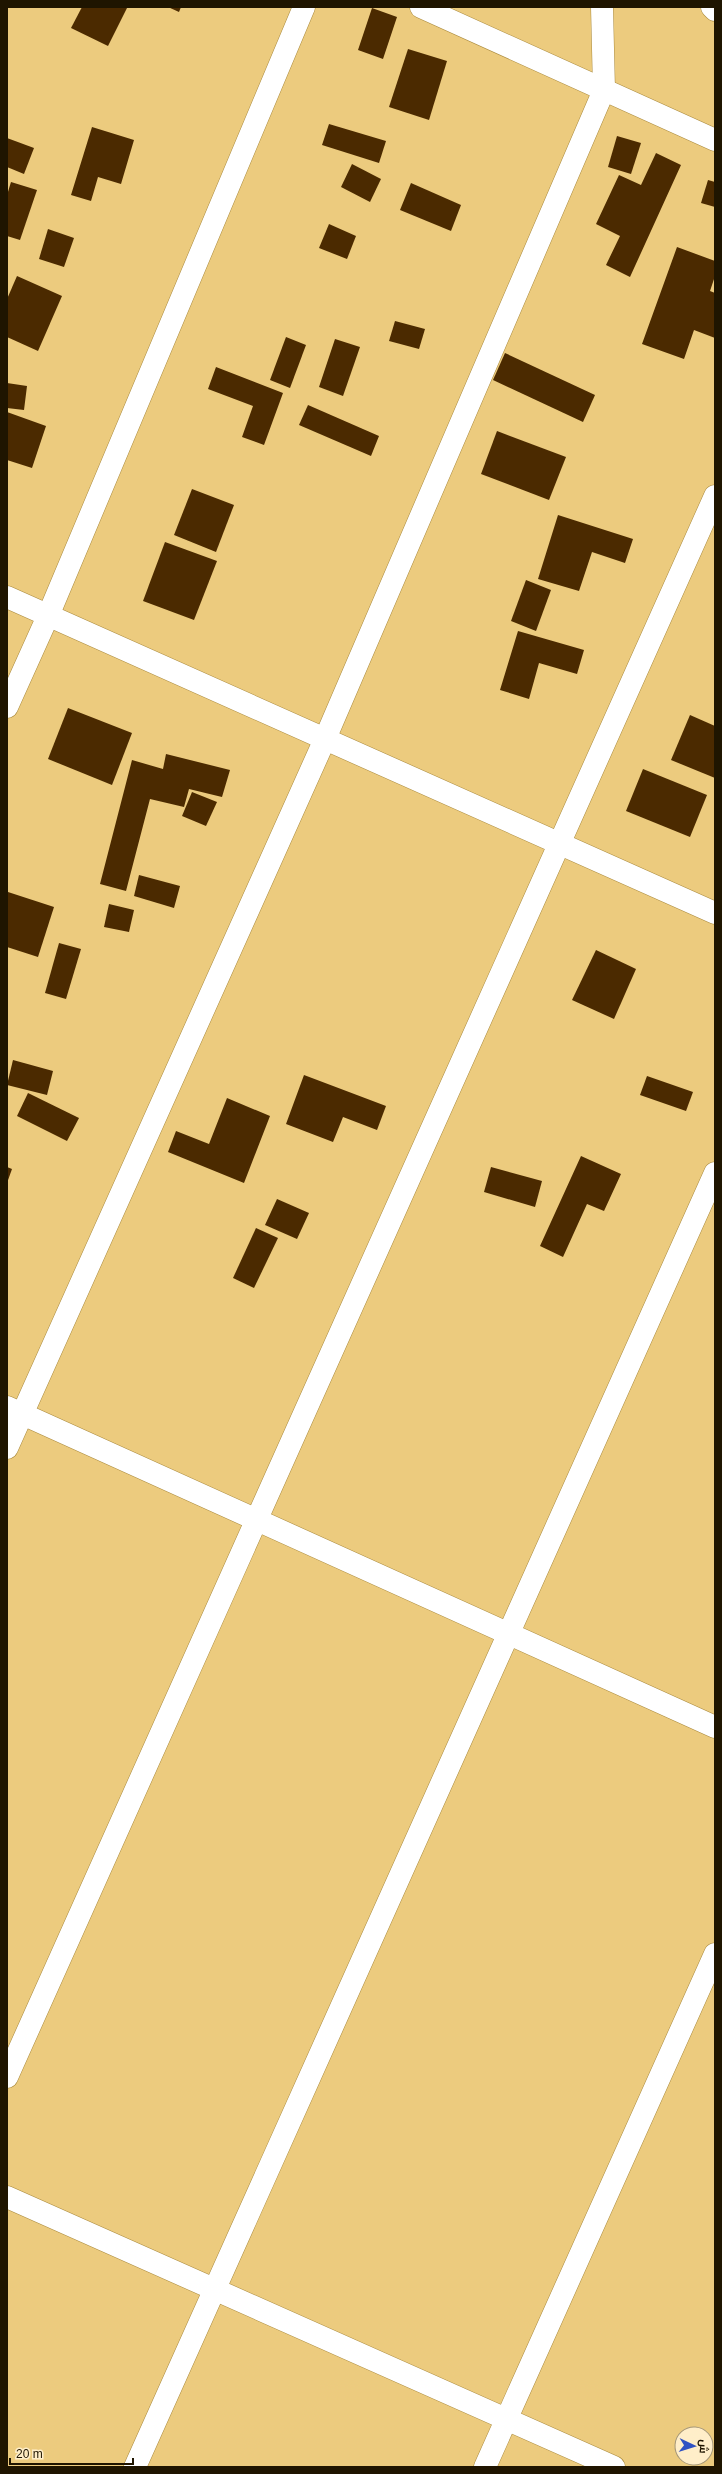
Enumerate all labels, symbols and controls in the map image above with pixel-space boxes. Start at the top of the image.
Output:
north arrow [674,2426,714,2466]
text: ش [697,2439,710,2454]
scale bar [10,2440,133,2466]
text: 20 m [16,2447,43,2461]

